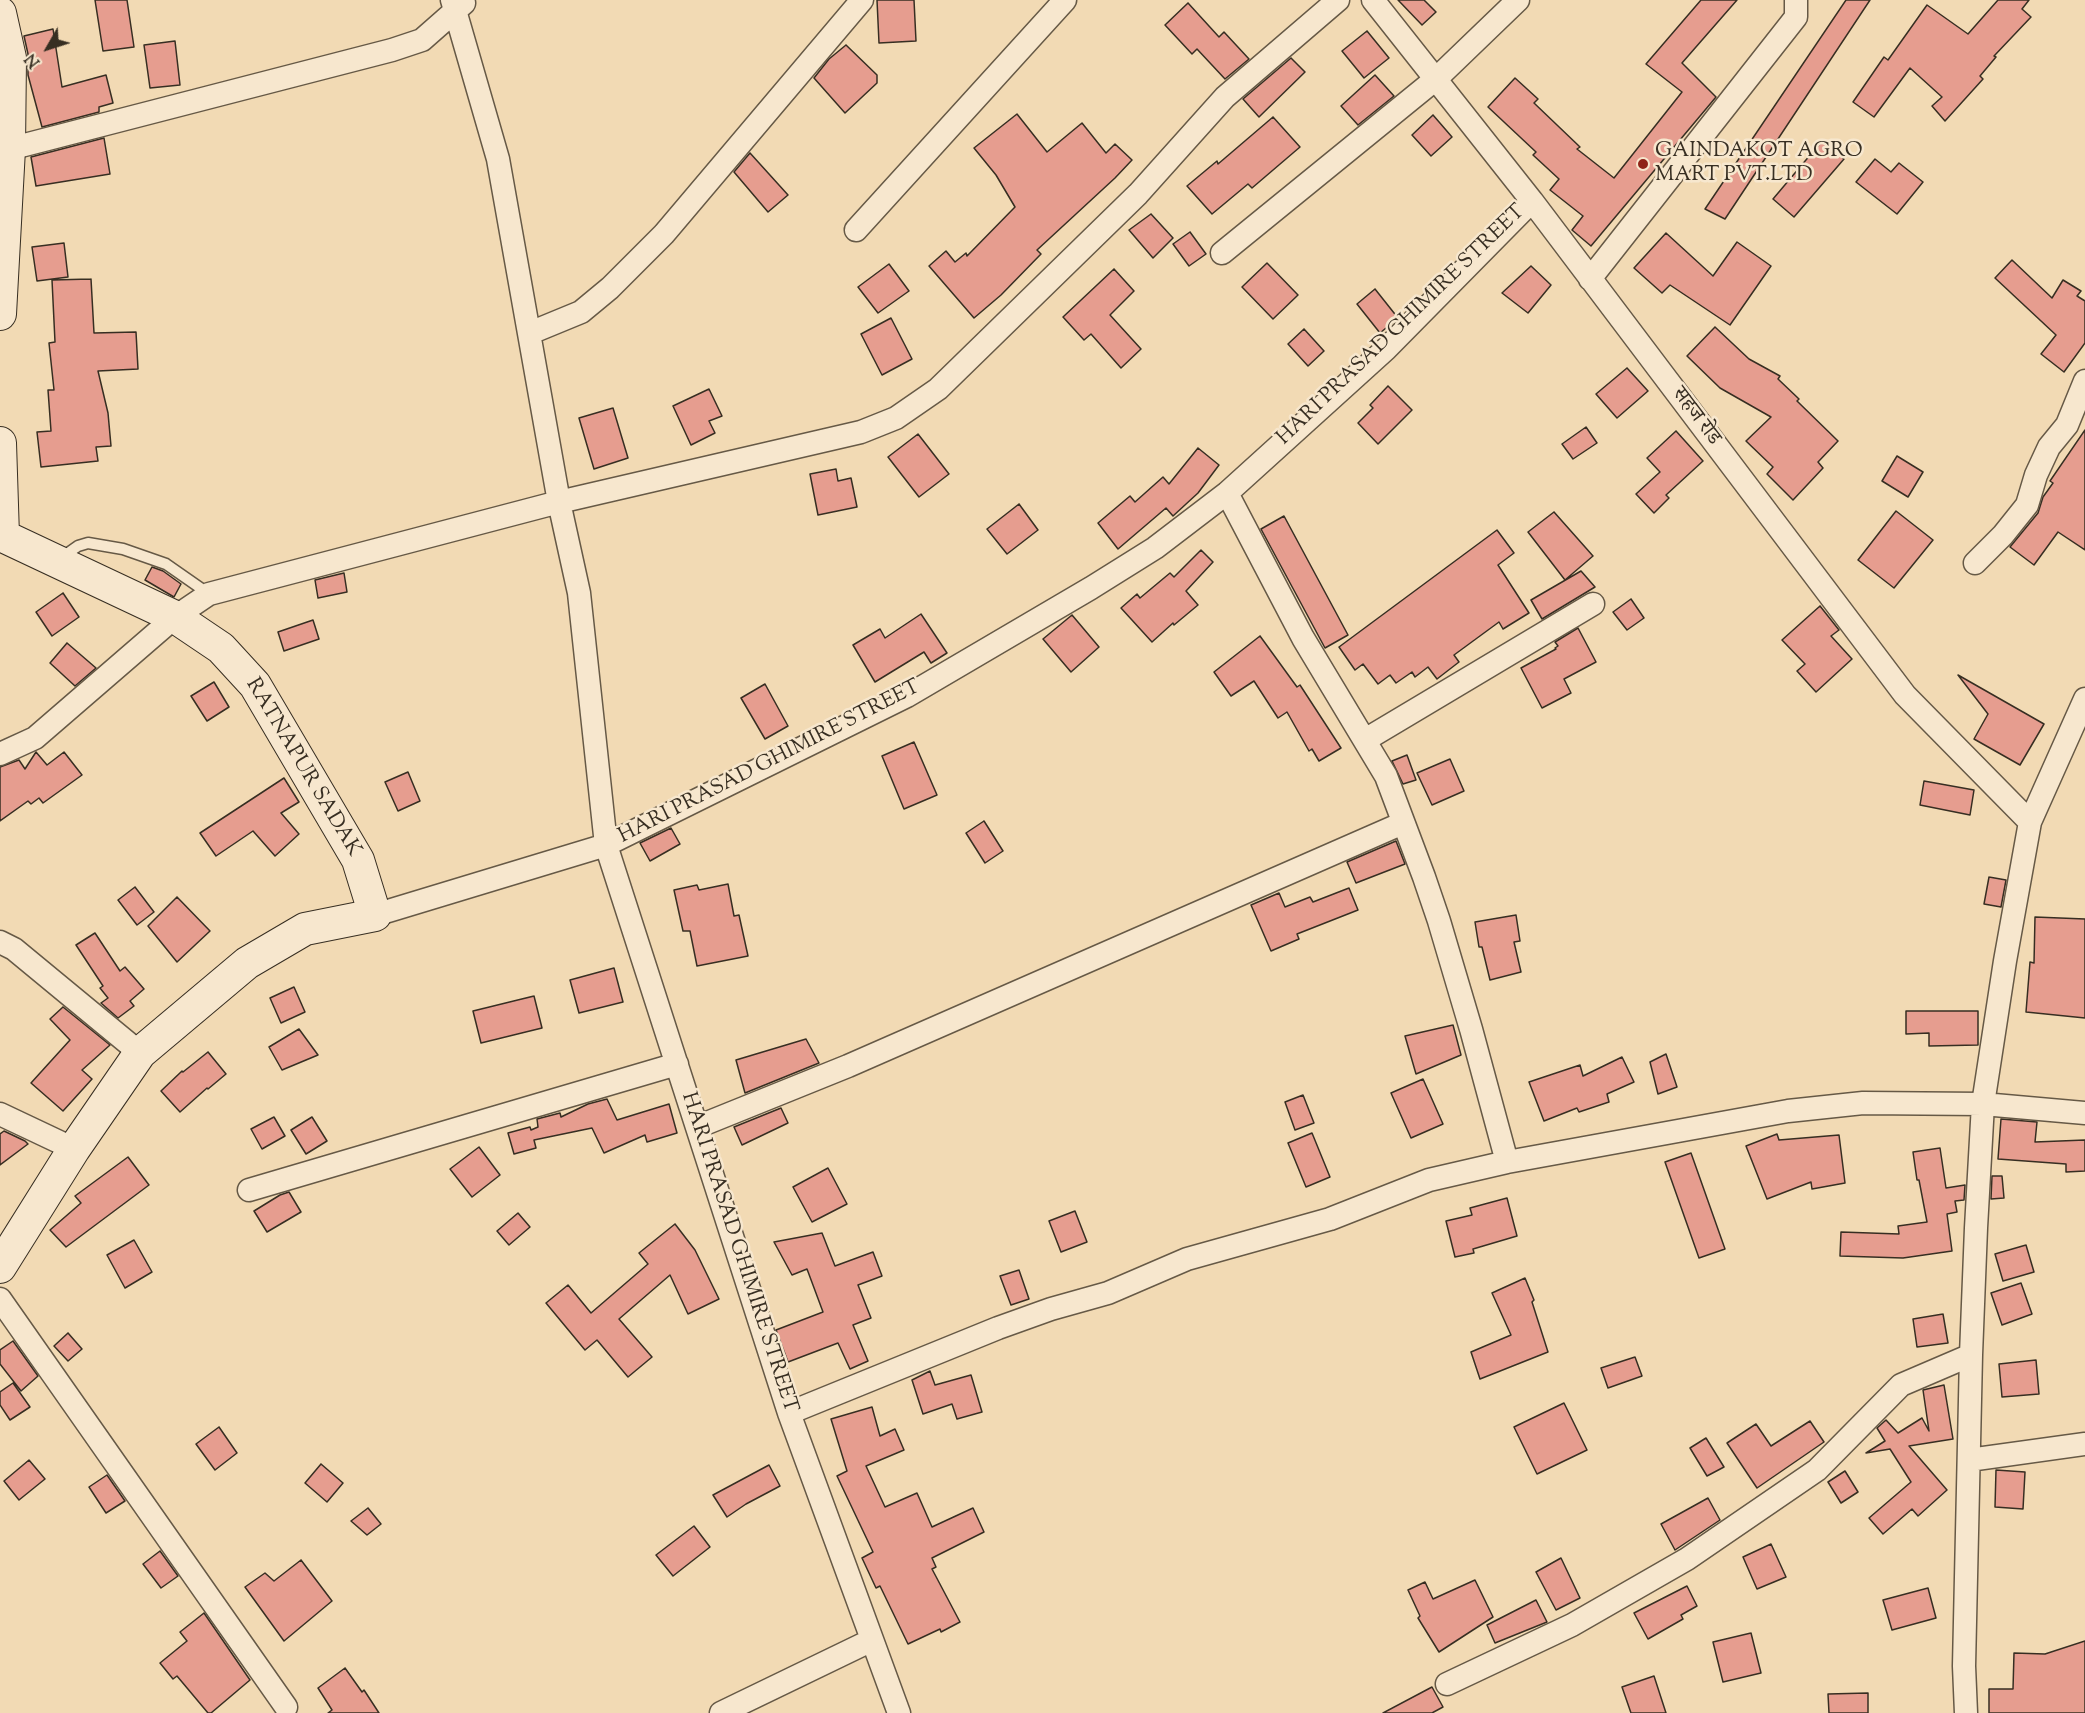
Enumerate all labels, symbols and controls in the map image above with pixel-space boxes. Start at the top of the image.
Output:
north arrow [18,18,78,78]
text: N [21,47,47,72]
place label: GAINDAKOT AGRO MART PVT.LTD [1655,139,1863,189]
marker: GAINDAKOT AGRO MART PVT.LTD [1636,157,1650,171]
street label: HARI PRASAD GHIMIRE STREET [1273,200,1531,452]
street label: सहज रोड [1665,383,1725,451]
street label: RATNAPUR SADAK [239,674,365,862]
street label: HARI PRASAD GHIMIRE STREET [615,676,925,850]
street label: HARI PRASAD GHIMIRE STREET [674,1090,802,1416]

